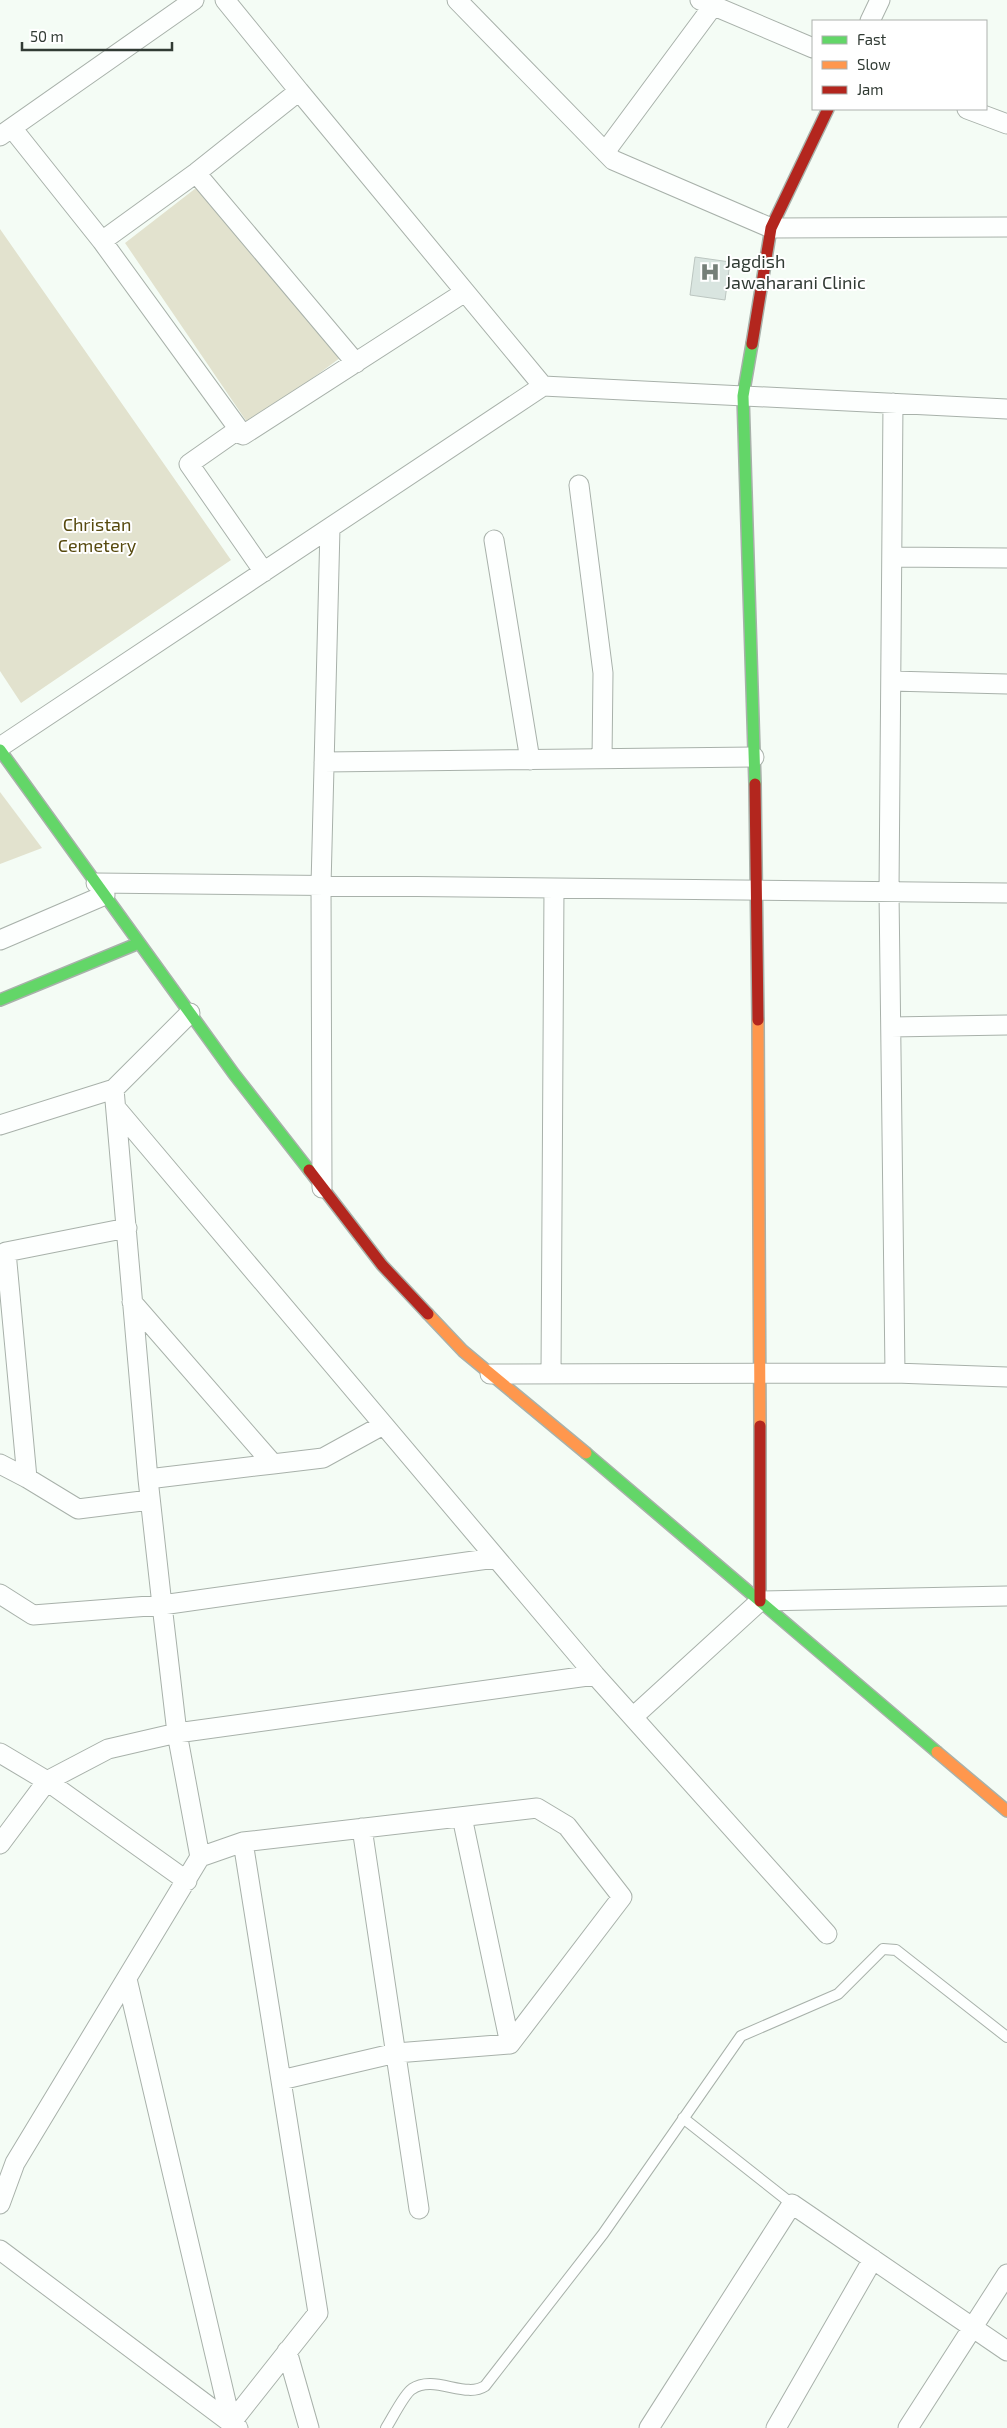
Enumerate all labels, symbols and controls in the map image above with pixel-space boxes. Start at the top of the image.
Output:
scale bar [22,20,172,52]
legend [812,20,987,110]
text: 50 m [30,27,64,45]
text: Fast [857,30,887,48]
text: Slow [857,55,891,73]
text: Jam [857,80,883,98]
place label: Jagdish Jawaharani Clinic [725,250,866,293]
hospital icon: Jagdish Jawaharani Clinic [699,261,721,283]
park label: Christan Cemetery [58,513,137,556]

